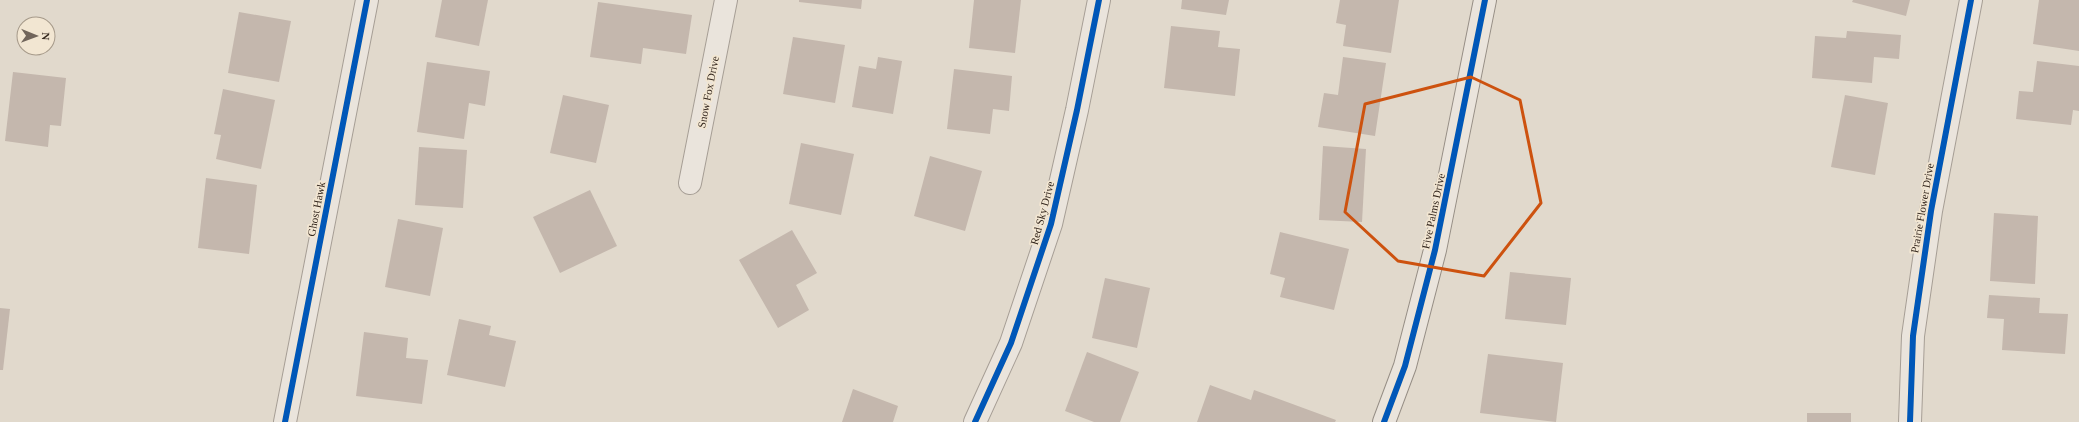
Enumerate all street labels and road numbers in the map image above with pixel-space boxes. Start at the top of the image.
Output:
street label: Snow Fox Drive [695,55,721,129]
street label: Prairie Flower Drive [1908,162,1936,254]
street label: Five Palms Drive [1419,172,1447,250]
street label: Ghost Hawk [305,180,327,237]
street label: Red Sky Drive [1028,180,1056,246]

